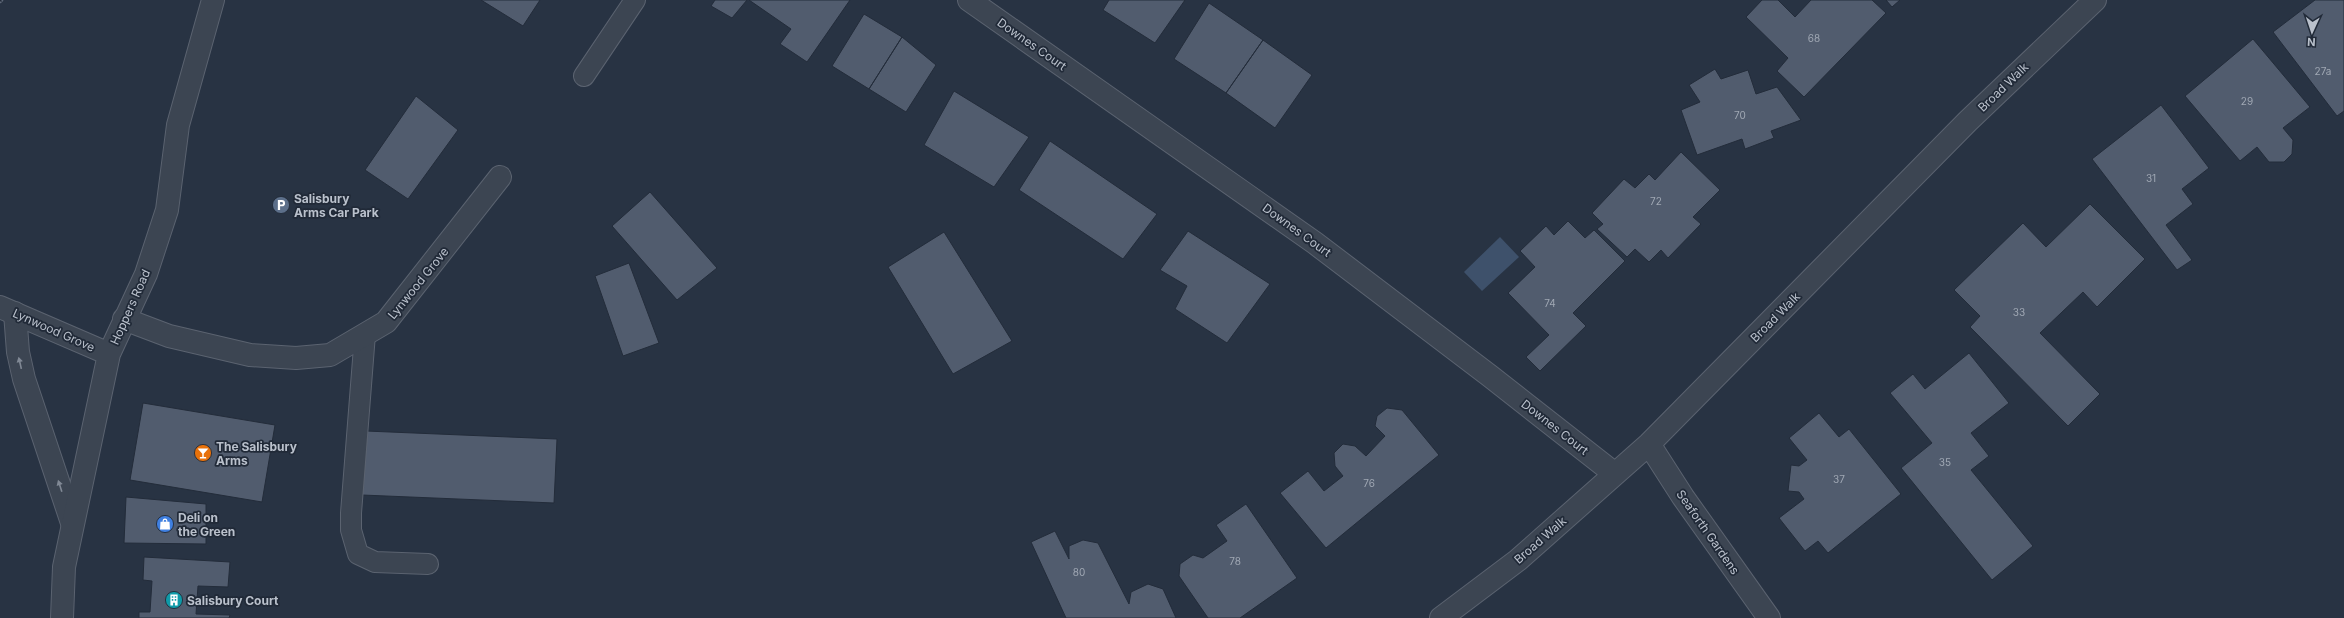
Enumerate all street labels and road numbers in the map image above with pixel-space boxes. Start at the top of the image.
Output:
street label: Downes Court [995,15,1070,73]
street label: Broad Walk [1975,59,2032,115]
street label: Downes Court [1260,200,1334,260]
street label: Lynwood Grove [384,244,452,322]
street label: Hoppers Road [107,267,153,347]
street label: Broad Walk [1747,289,1803,345]
street label: Lynwood Grove [11,305,97,355]
street label: Downes Court [1518,396,1592,458]
street label: Seaforth Gardens [1673,487,1743,577]
street label: Broad Walk [1511,513,1570,567]

